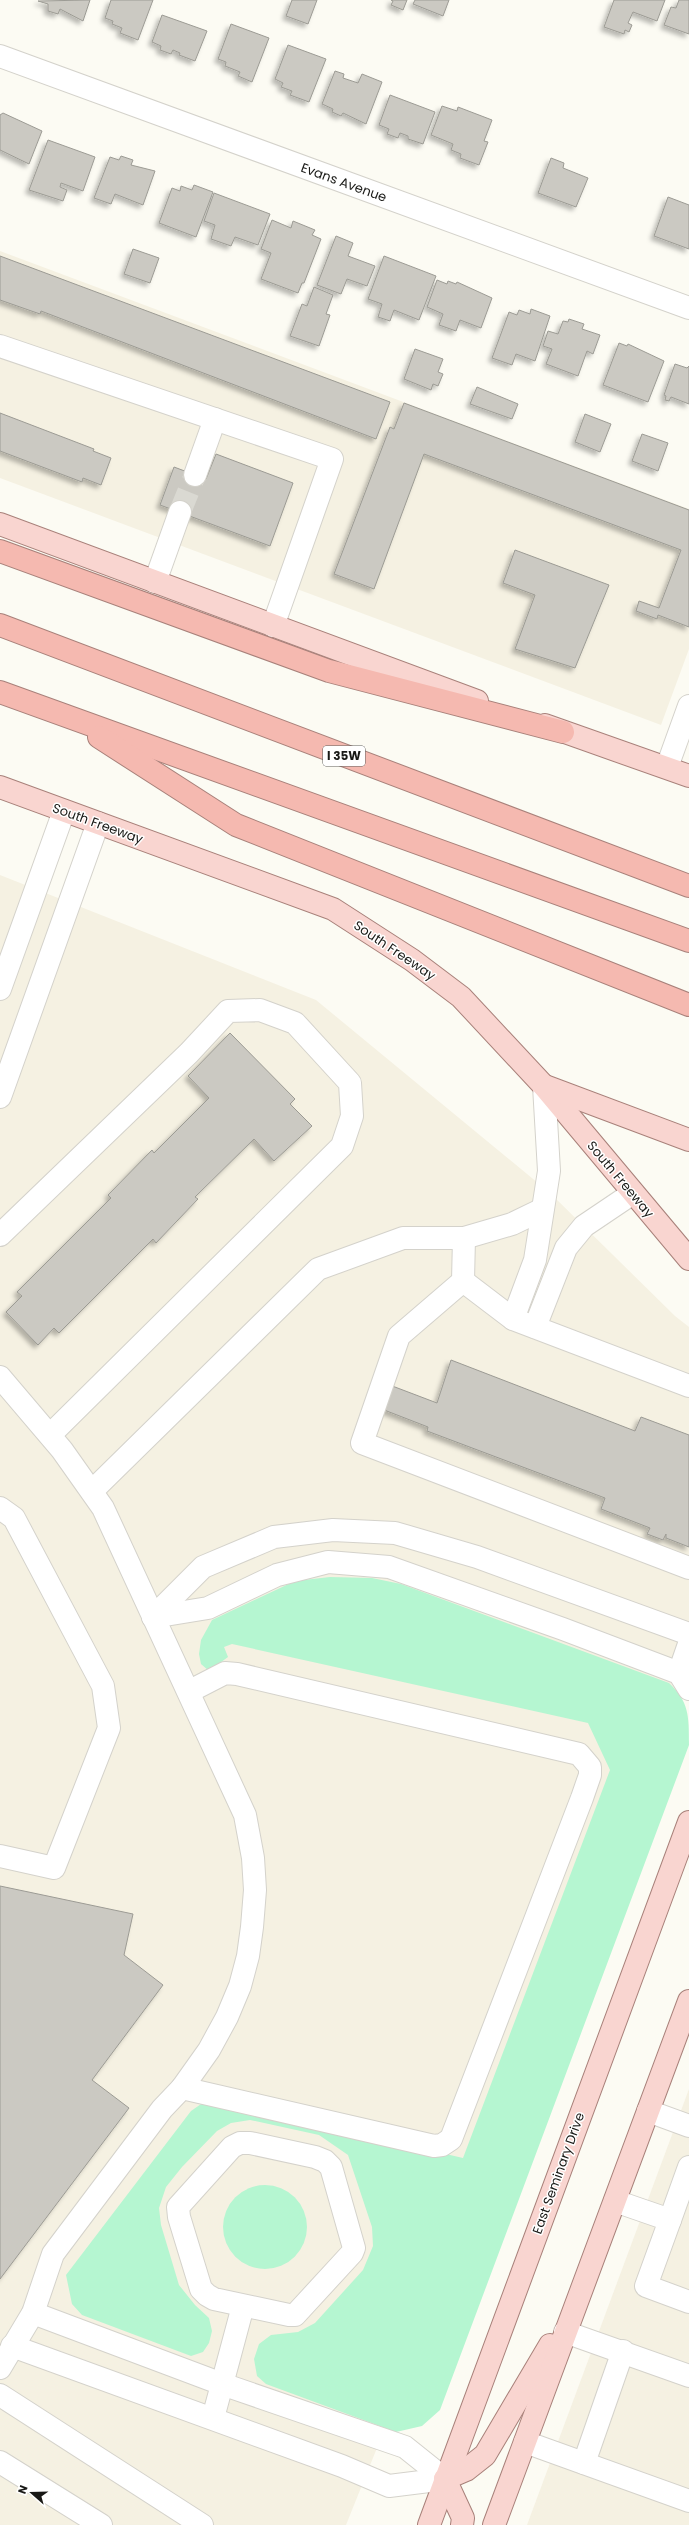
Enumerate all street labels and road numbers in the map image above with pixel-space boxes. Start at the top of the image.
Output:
street label: Evans Avenue [298,158,389,207]
road number: I 35W [323,746,365,766]
street label: South Freeway [50,798,146,849]
street label: South Freeway [350,916,440,985]
street label: South Freeway [583,1137,659,1222]
street label: East Seminary Drive [528,2110,589,2237]

